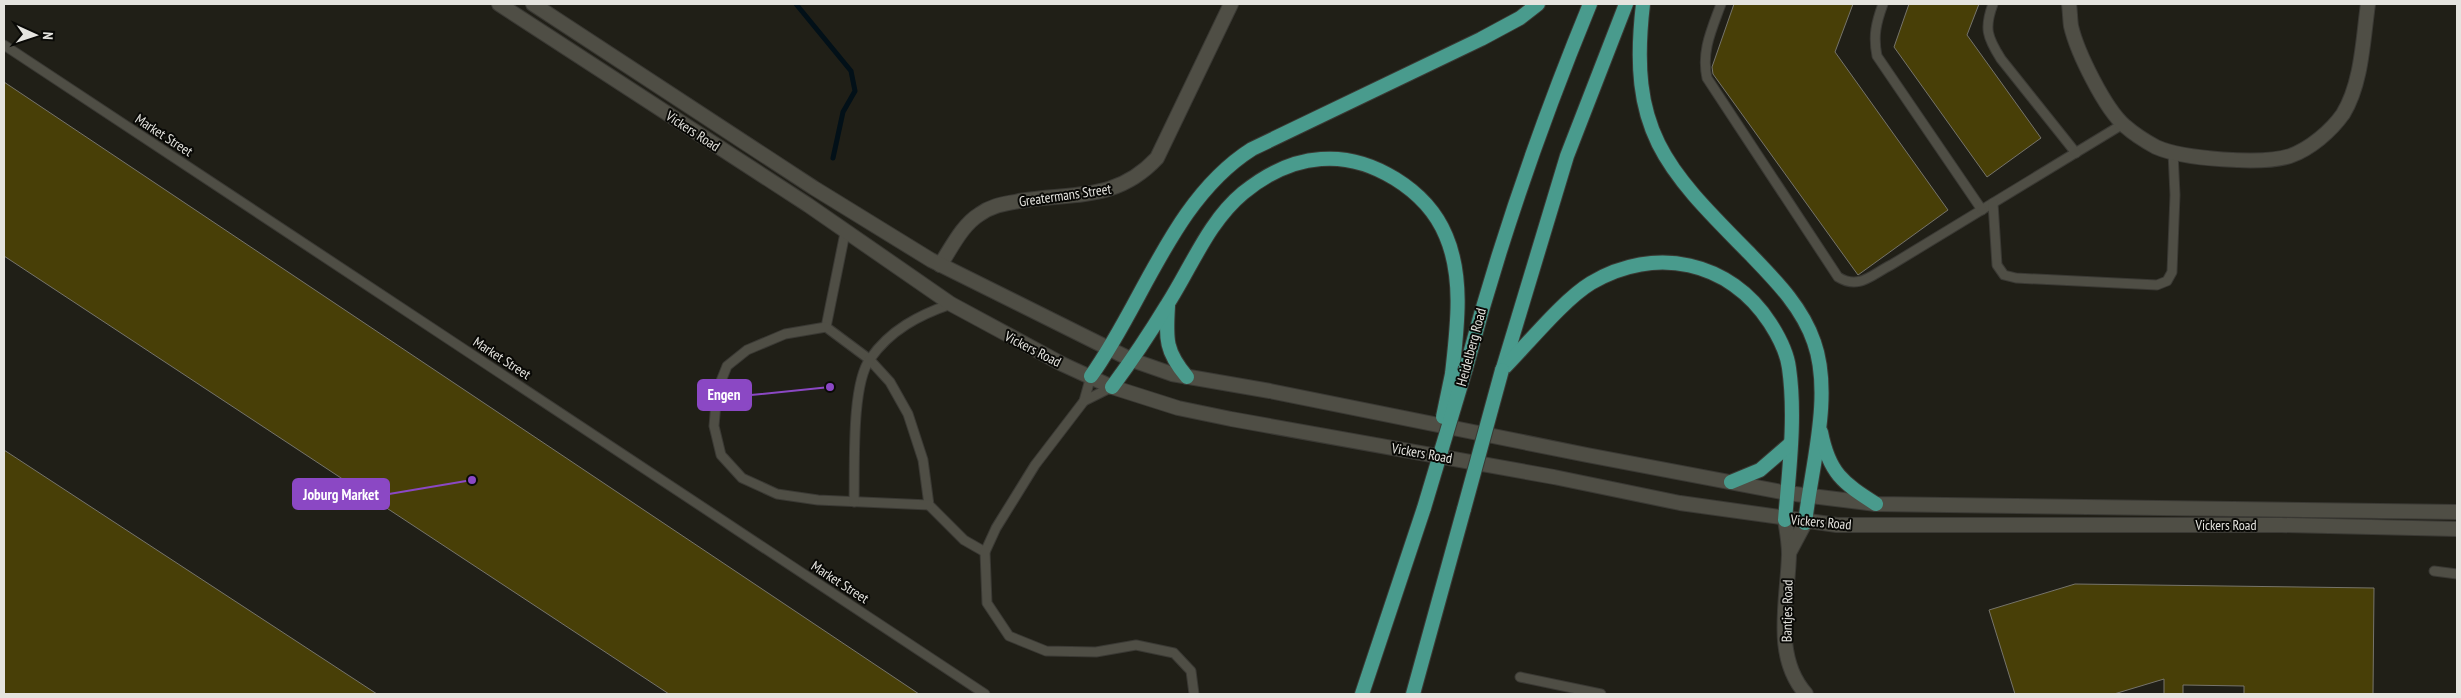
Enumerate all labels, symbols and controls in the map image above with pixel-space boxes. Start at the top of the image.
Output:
north arrow [10,10,60,60]
text: N [39,31,57,40]
street label: Vickers Road [662,106,723,155]
street label: Market Street [132,110,196,160]
street label: Greatermans Street [1018,180,1112,210]
street label: Heidelberg Road [1452,306,1490,388]
street label: Vickers Road [1001,327,1064,371]
street label: Market Street [470,333,534,383]
callout: Engen [698,380,751,410]
text: Engen [708,385,741,404]
street label: Vickers Road [1389,439,1454,467]
callout: Joburg Market [293,479,389,509]
text: Joburg Market [302,485,380,504]
street label: Vickers Road [1789,510,1852,534]
street label: Vickers Road [2195,516,2257,534]
street label: Market Street [808,557,872,607]
street label: Bantjes Road [1777,580,1797,642]

